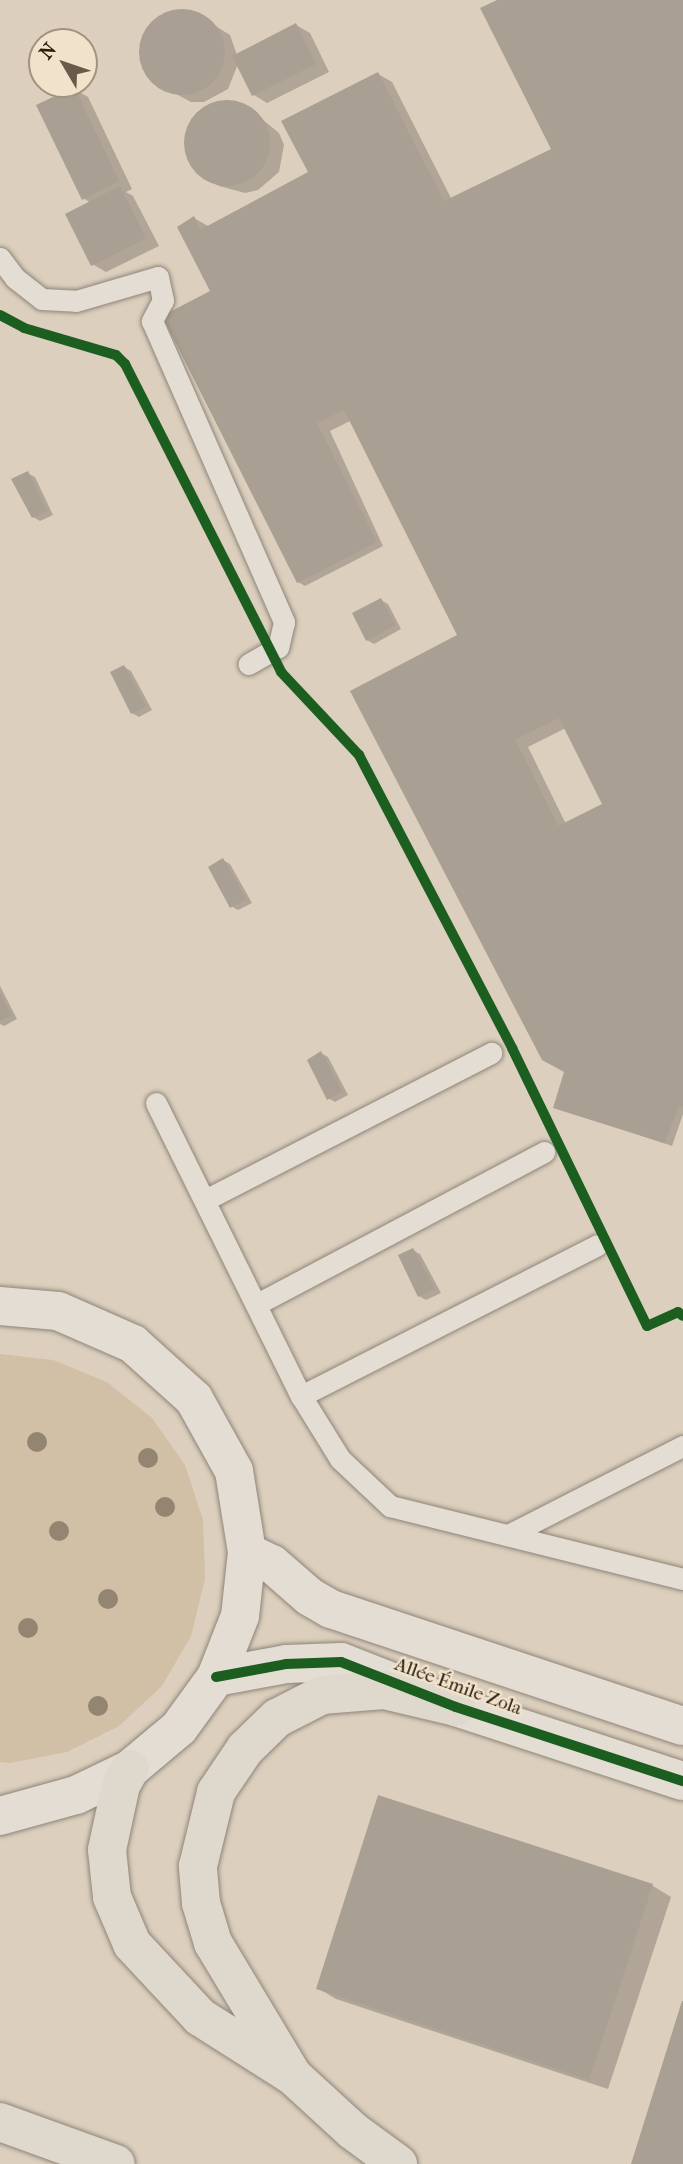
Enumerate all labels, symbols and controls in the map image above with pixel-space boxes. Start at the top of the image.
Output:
north arrow [28,28,98,98]
text: N [35,39,61,64]
street label: Allée Émile Zola [391,1653,525,1721]

